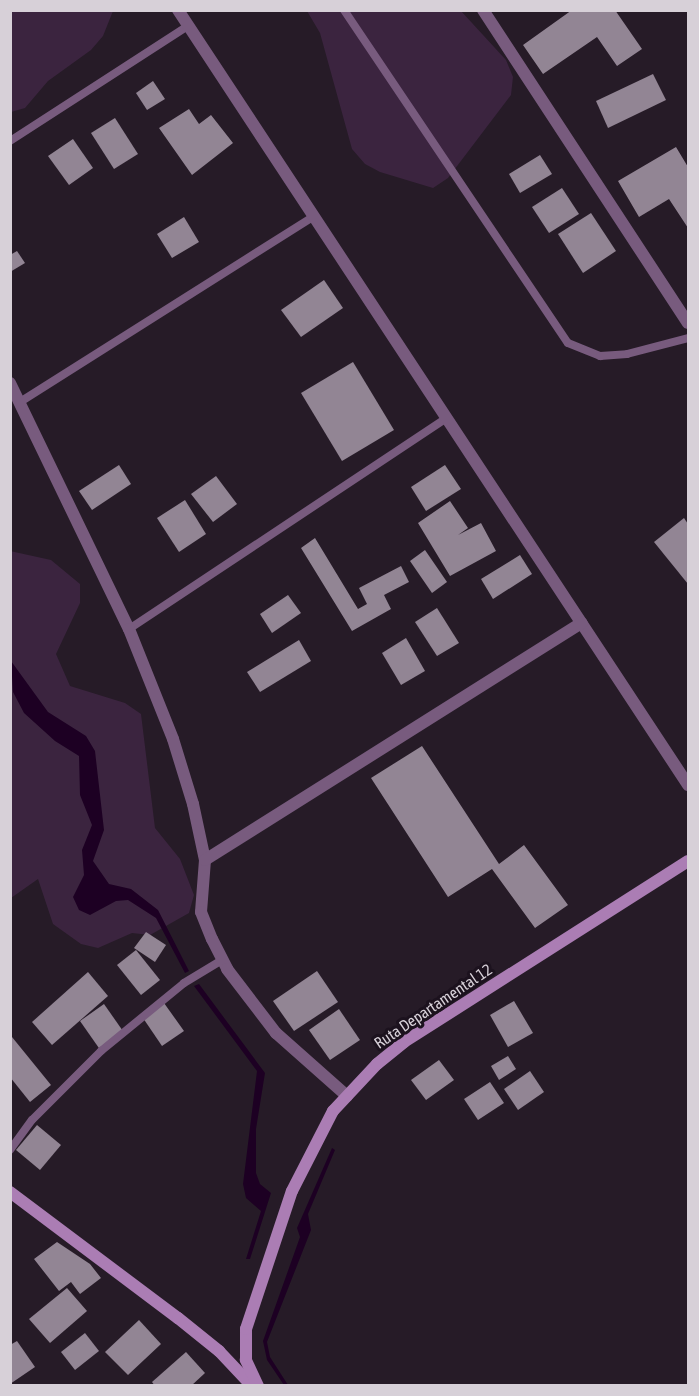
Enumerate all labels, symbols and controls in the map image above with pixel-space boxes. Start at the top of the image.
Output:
street label: Ruta Departamental 12 [370,959,496,1053]

